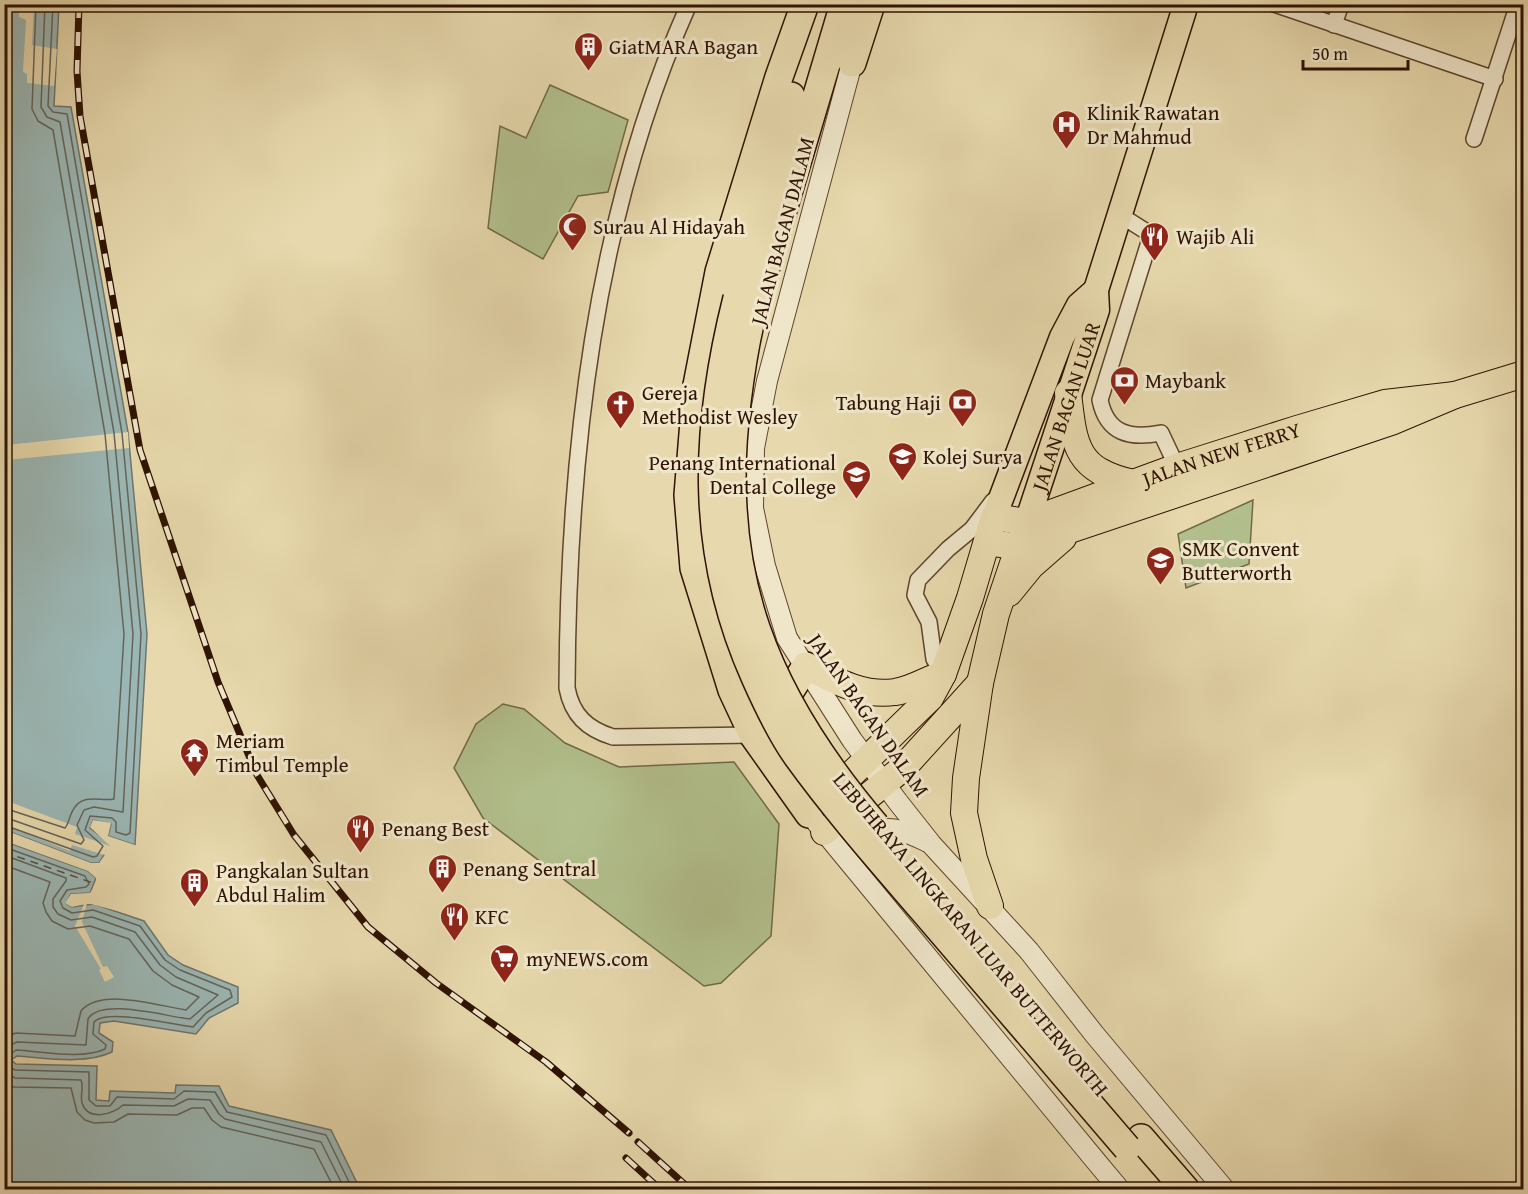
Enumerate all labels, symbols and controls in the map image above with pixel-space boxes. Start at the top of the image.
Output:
building icon: GiatMARA Bagan [572,30,604,72]
place label: GiatMARA Bagan [609,31,758,62]
scale bar [1303,33,1408,71]
text: 50 m [1312,40,1348,67]
place label: Klinik Rawatan Dr Mahmud [1087,97,1220,152]
hospital icon: Klinik Rawatan Dr Mahmud [1050,108,1082,150]
street label: JALAN BAGAN DALAM [741,134,822,331]
mosque icon: Surau Al Hidayah [556,210,588,252]
place label: Surau Al Hidayah [593,211,745,242]
restaurant icon: Wajib Ali [1139,220,1171,262]
place label: Wajib Ali [1176,221,1255,252]
street label: JALAN BAGAN LUAR [1022,317,1108,498]
bank icon: Maybank [1108,364,1140,406]
place label: Maybank [1145,365,1226,396]
place label: Gereja Methodist Wesley [642,377,798,432]
bank icon: Tabung Haji [946,386,978,428]
place label: Tabung Haji [836,387,941,418]
church icon: Gereja Methodist Wesley [605,388,637,430]
street label: JALAN NEW FERRY [1135,413,1305,495]
school or university icon: Kolej Surya [886,440,918,482]
place label: Kolej Surya [923,441,1023,472]
place label: Penang International Dental College [649,447,836,502]
school or university icon: Penang International Dental College [841,458,873,500]
place label: SMK Convent Butterworth [1182,533,1300,588]
school or university icon: SMK Convent Butterworth [1145,544,1177,586]
street label: JALAN BAGAN DALAM [799,624,937,803]
place label: Meriam Timbul Temple [216,725,349,780]
temple icon: Meriam Timbul Temple [179,736,211,778]
street label: LEBUHRAYA LINGKARAN LUAR BUTTERWORTH [826,765,1116,1103]
restaurant icon: Penang Best [345,812,377,854]
place label: Penang Best [382,813,490,844]
building icon: Penang Sentral [426,852,458,894]
place label: Penang Sentral [463,853,596,884]
place label: Pangkalan Sultan Abdul Halim [216,855,369,910]
building icon: Pangkalan Sultan Abdul Halim [179,866,211,908]
restaurant icon: KFC [438,900,470,942]
place label: KFC [475,901,509,932]
supermarket icon: myNEWS.com [489,942,521,984]
place label: myNEWS.com [526,943,648,974]

